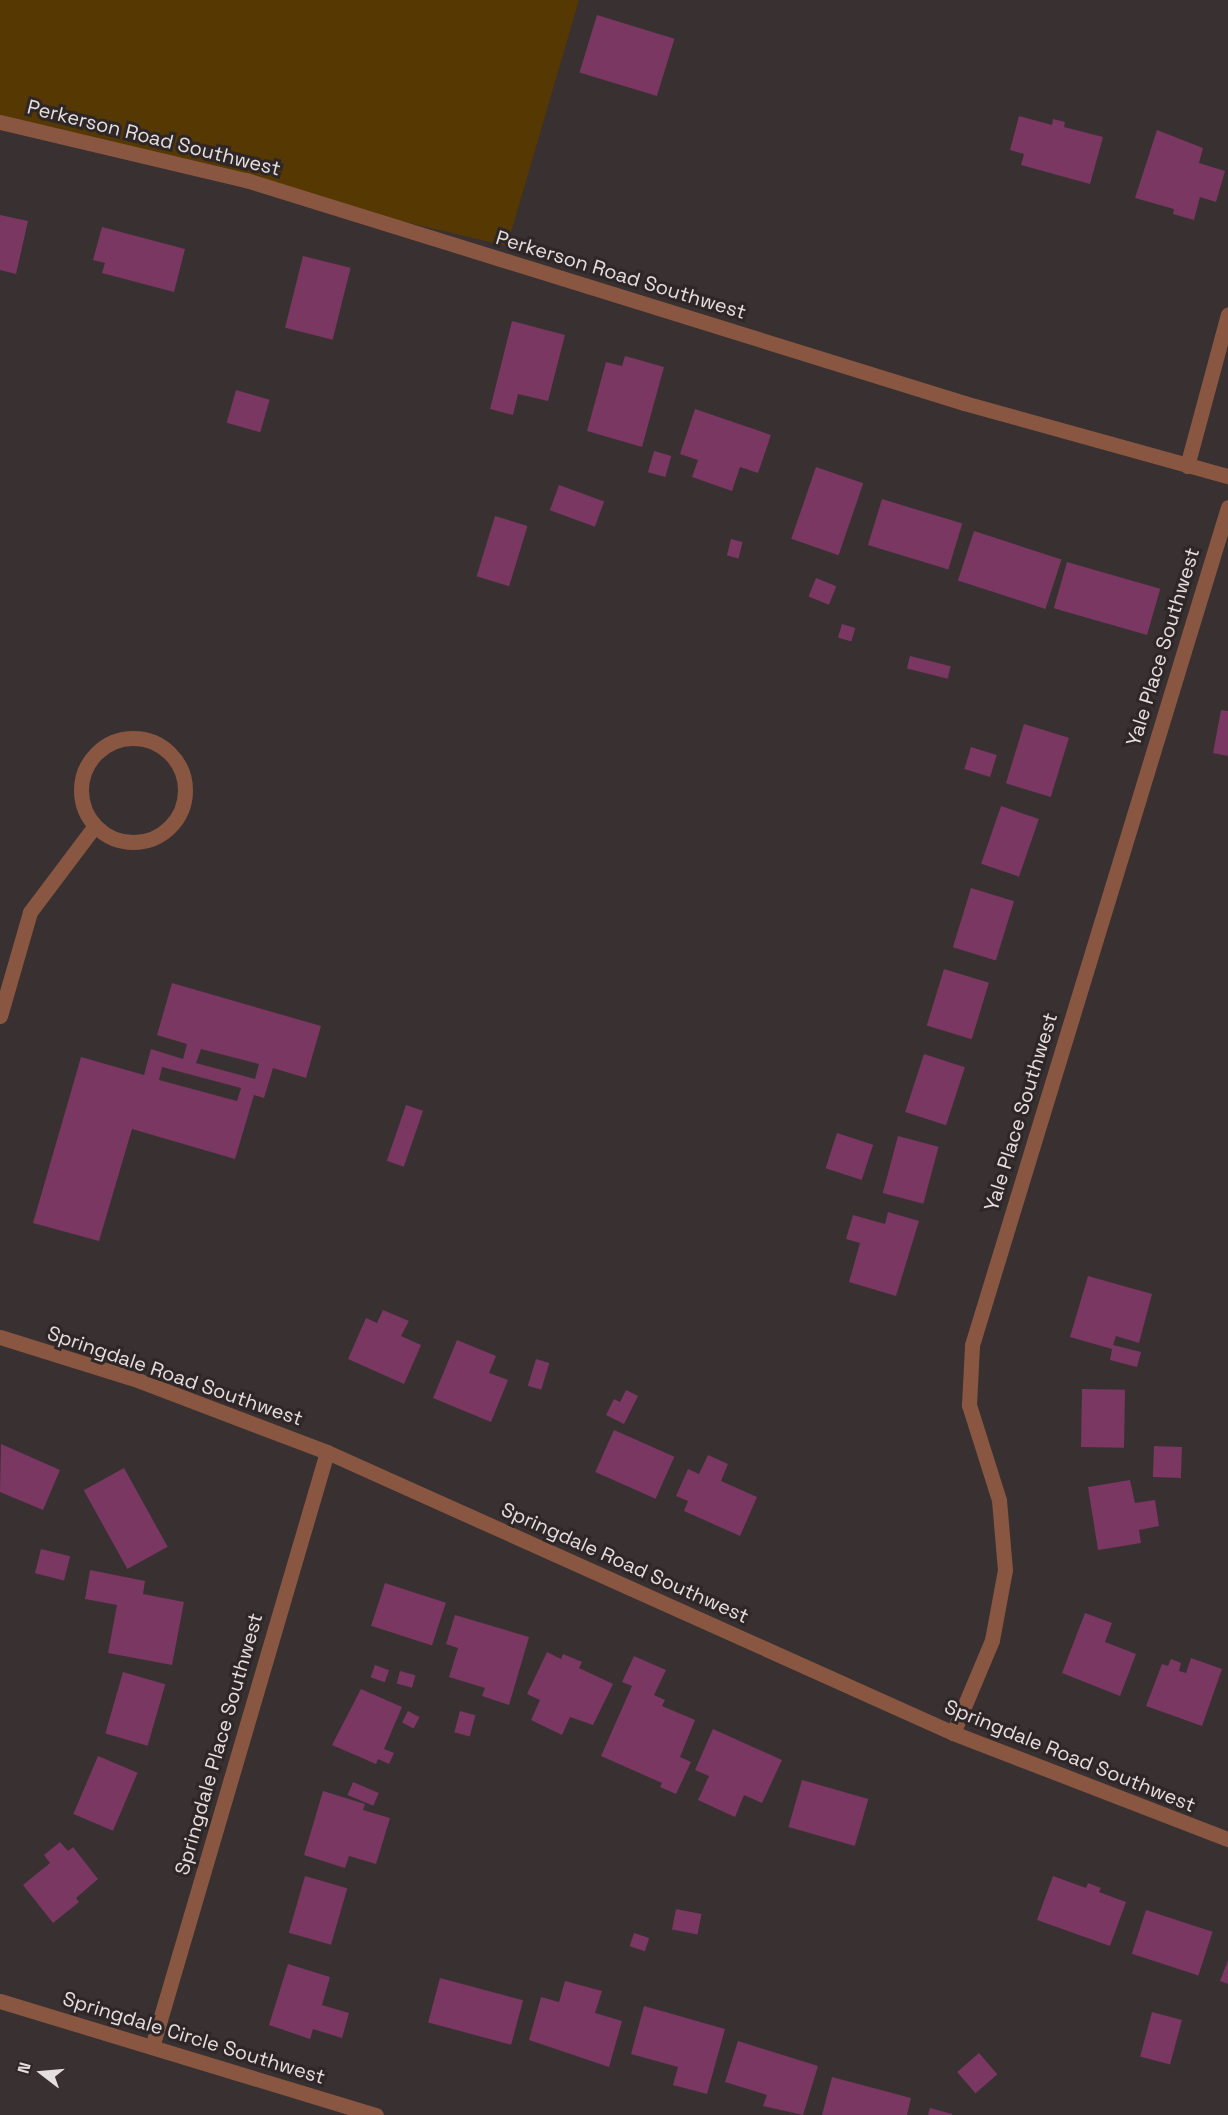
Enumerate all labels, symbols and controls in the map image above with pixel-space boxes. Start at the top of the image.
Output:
street label: Perkerson Road Southwest [25,95,283,181]
street label: Perkerson Road Southwest [493,225,749,325]
street label: Yale Place Southwest [1121,545,1205,749]
street label: Yale Place Southwest [979,1010,1063,1214]
street label: Springdale Road Southwest [44,1321,306,1431]
street label: Springdale Road Southwest [497,1497,753,1629]
street label: Springdale Place Southwest [170,1610,268,1878]
street label: Springdale Road Southwest [941,1695,1199,1817]
street label: Springdale Circle Southwest [60,1987,328,2089]
north arrow [12,2043,72,2103]
text: N [13,2060,36,2076]

